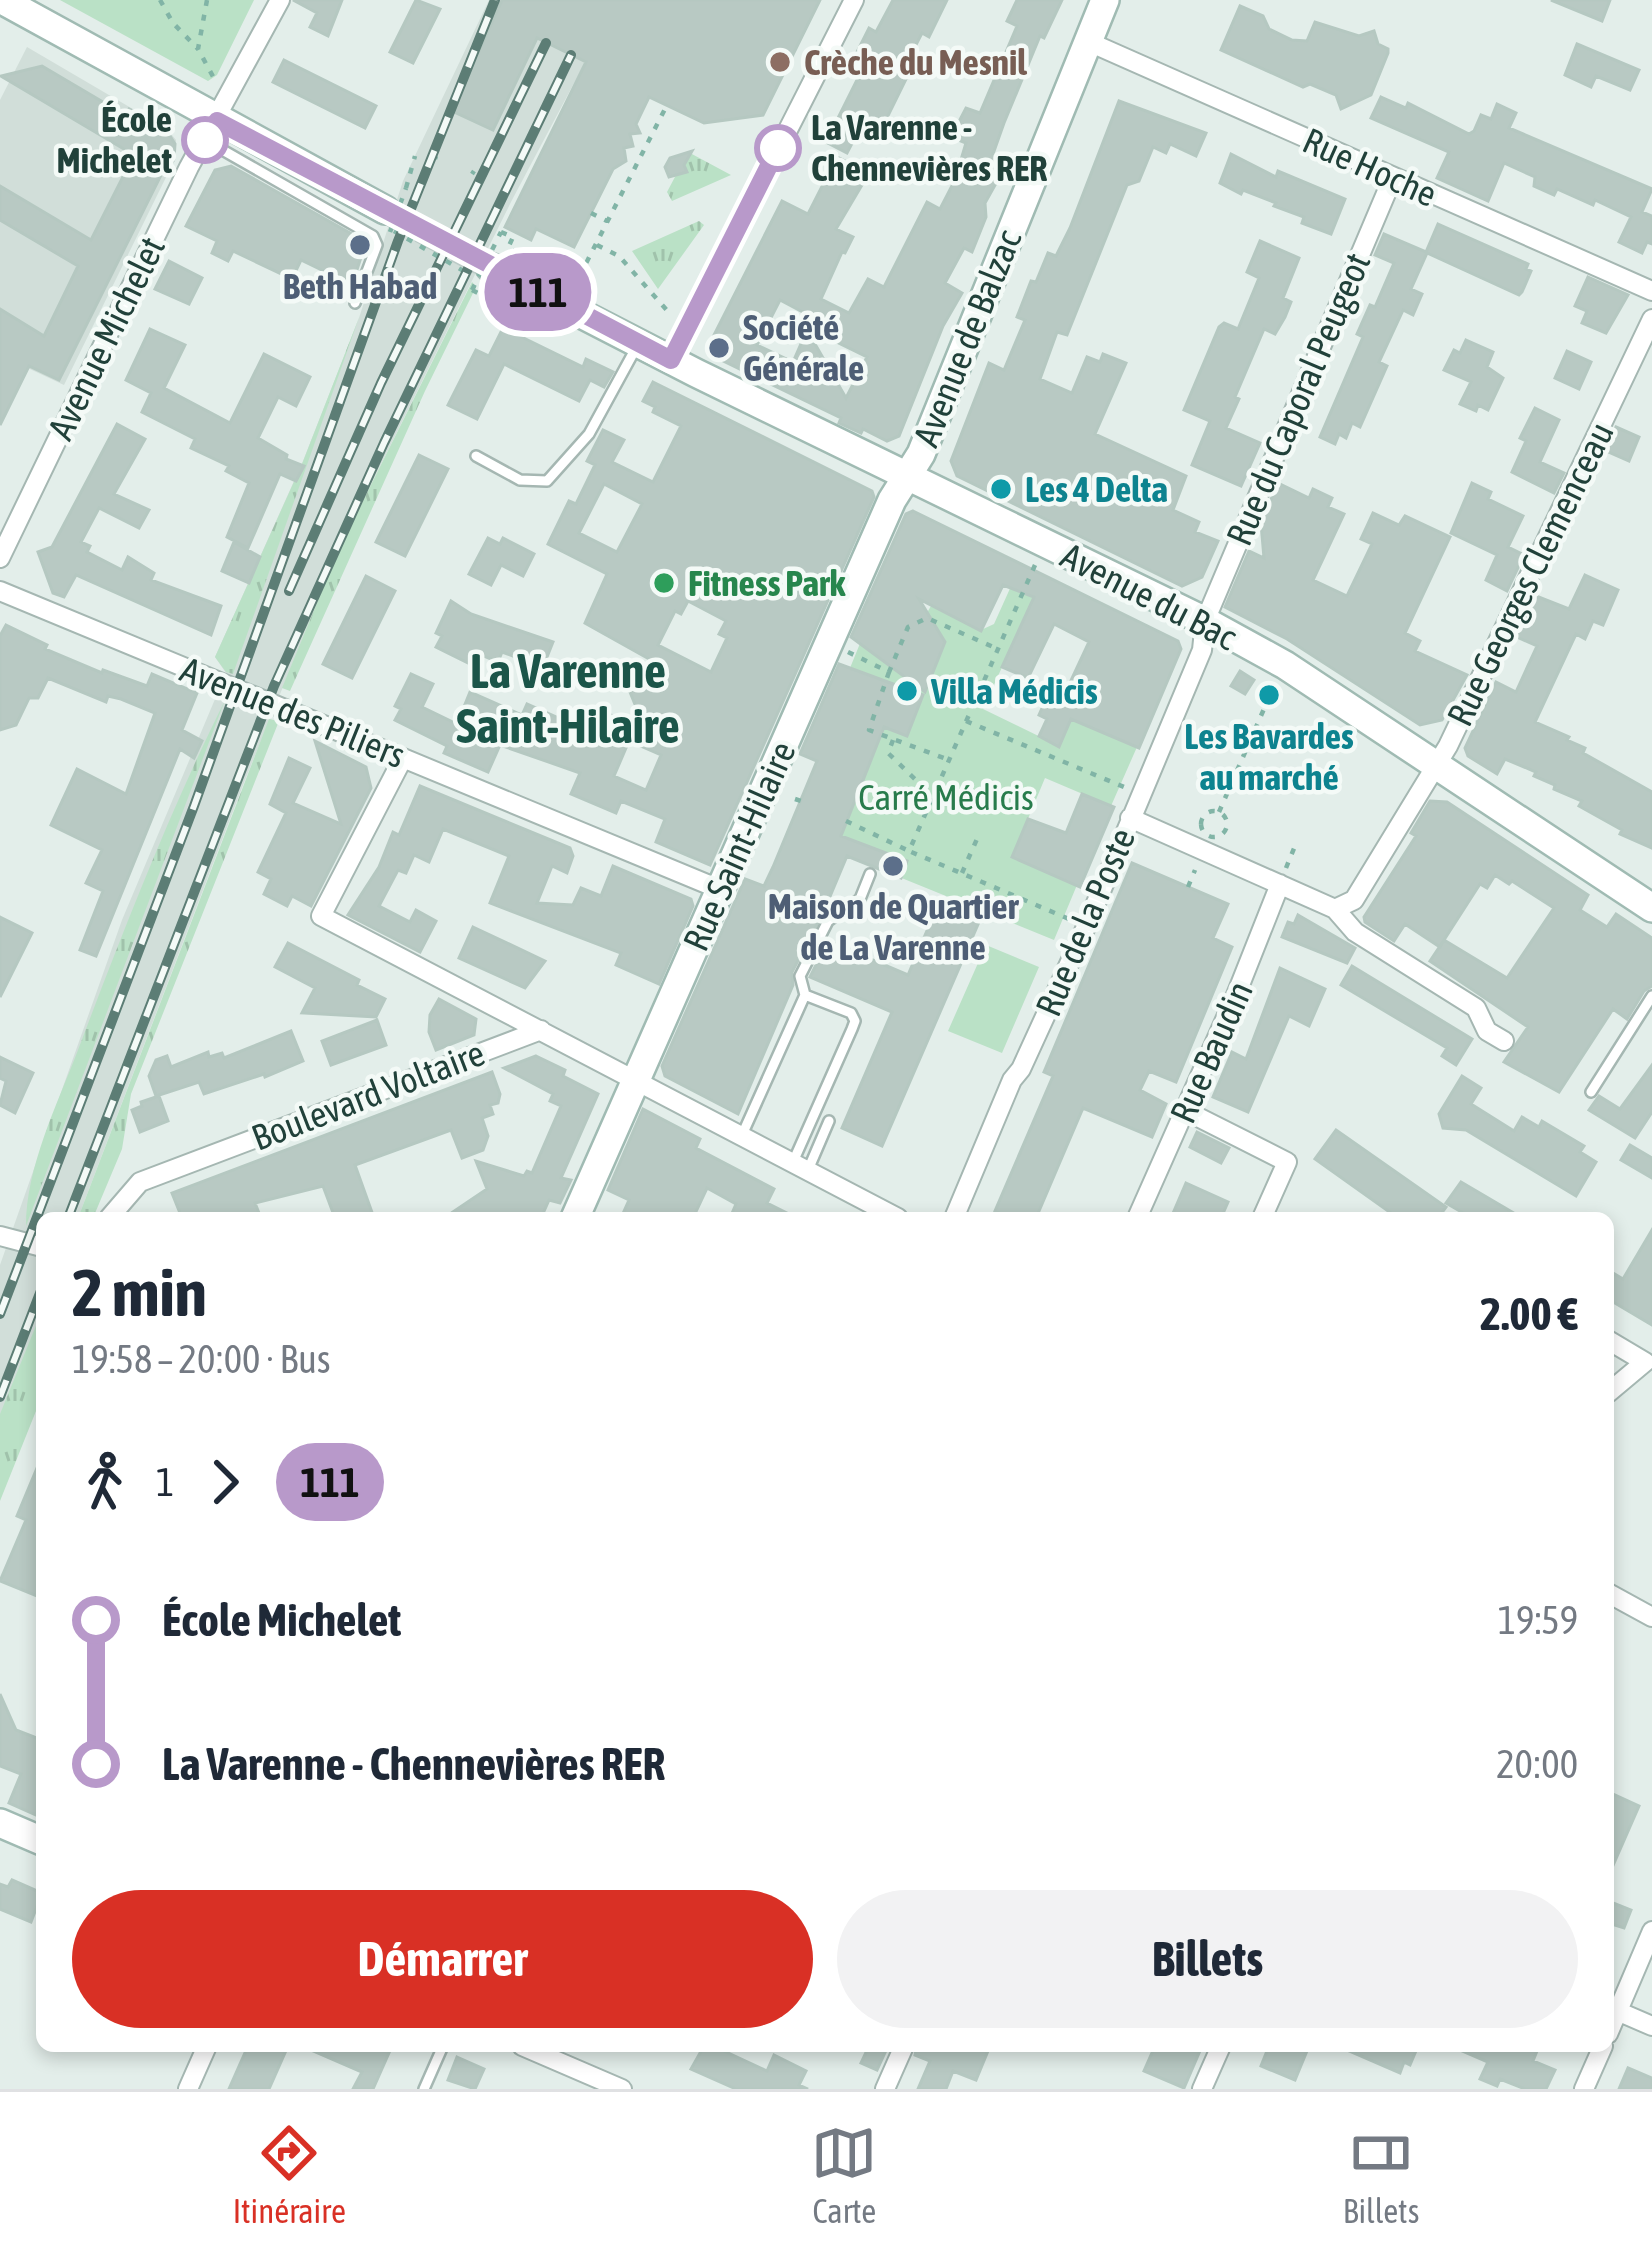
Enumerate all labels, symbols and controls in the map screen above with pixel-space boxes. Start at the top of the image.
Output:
place label: Crèche du Mesnil [804,41,1027,83]
marker: Crèche du Mesnil [767,49,793,75]
place label: École Michelet [57,98,173,181]
place label: La Varenne - Chennevières RER [811,106,1047,189]
marker: École Michelet [183,118,227,162]
street label: Rue Hoche [1297,119,1443,215]
marker: La Varenne - Chennevières RER [756,126,800,170]
street label: Avenue de Balzac [905,223,1030,452]
street label: Avenue Michelet [39,230,173,446]
marker: Beth Habad [347,232,373,258]
street label: Rue du Caporal Peugeot [1217,247,1379,551]
line badge: 111 [469,253,607,331]
place label: Beth Habad [283,265,437,307]
text: 111 [508,268,568,316]
place label: Société Générale [743,306,864,389]
marker: Société Générale [706,335,732,361]
street label: Rue Georges Clemenceau [1438,415,1622,733]
place label: Les 4 Delta [1025,468,1168,510]
marker: Les 4 Delta [988,476,1014,502]
street label: Avenue du Bac [1054,534,1244,658]
place label: Fitness Park [688,562,847,604]
marker: Fitness Park [651,570,677,596]
district label: La Varenne Saint-Hilaire [456,643,680,753]
street label: Avenue des Piliers [175,648,411,776]
place label: Villa Médicis [930,670,1098,712]
marker: Villa Médicis [894,678,920,704]
marker: Les Bavardes au marché [1256,682,1282,708]
place label: Les Bavardes au marché [1184,715,1354,798]
street label: Rue Saint-Hilaire [674,735,804,957]
park label: Carré Médicis [858,776,1034,818]
street label: Rue de la Poste [1027,822,1143,1022]
marker: Maison de Quartier de La Varenne [880,853,906,879]
place label: Maison de Quartier de La Varenne [768,885,1020,968]
street label: Rue Baudin [1161,975,1261,1129]
street label: Boulevard Voltaire [246,1031,490,1159]
text: 2 min [72,1254,207,1330]
text: 2.00 € [1480,1288,1578,1340]
text: 19:58 – 20:00 · Bus [72,1337,331,1381]
icon: walk [72,1449,138,1515]
icon: forward [192,1449,258,1515]
text: 111 [300,1458,360,1506]
text: 1 [156,1460,174,1504]
text: École Michelet [162,1594,401,1646]
text: 19:59 [1498,1598,1578,1642]
text: La Varenne - Chennevières RER [162,1738,665,1790]
text: 20:00 [1496,1742,1578,1786]
button: Démarrer [72,1890,813,2028]
button: Billets [837,1890,1578,2028]
tab: Itinéraire [233,2120,346,2230]
tab: Carte [811,2120,877,2230]
tab: Billets [1343,2120,1419,2230]

